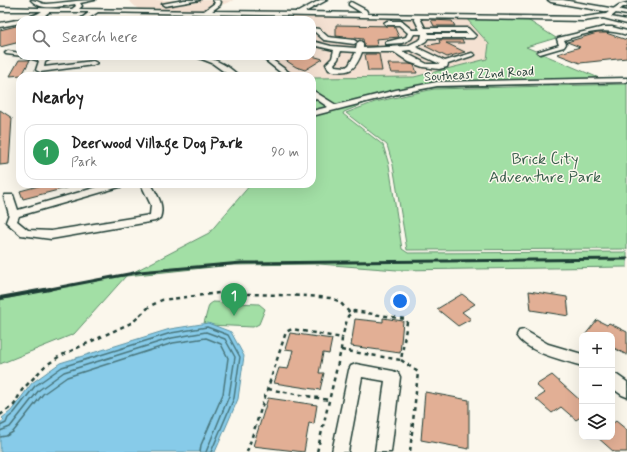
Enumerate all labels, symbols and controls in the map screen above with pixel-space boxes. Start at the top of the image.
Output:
search box [16,16,316,60]
icon: search [30,27,52,49]
text: Search here [62,28,138,48]
street label: Southeast 22nd Road [424,63,535,86]
text: Nearby [32,87,84,109]
text: Deerwood Village Dog Park [71,134,243,154]
text: 1 [43,144,49,161]
text: 90 m [271,144,299,161]
park label: Brick City Adventure Park [489,149,601,188]
text: Park [71,154,97,171]
pin: 1 [221,283,247,316]
your location [390,291,410,311]
map controls [579,332,615,440]
button: + [579,332,615,368]
button: − [579,368,615,404]
button: layers [579,404,615,440]

